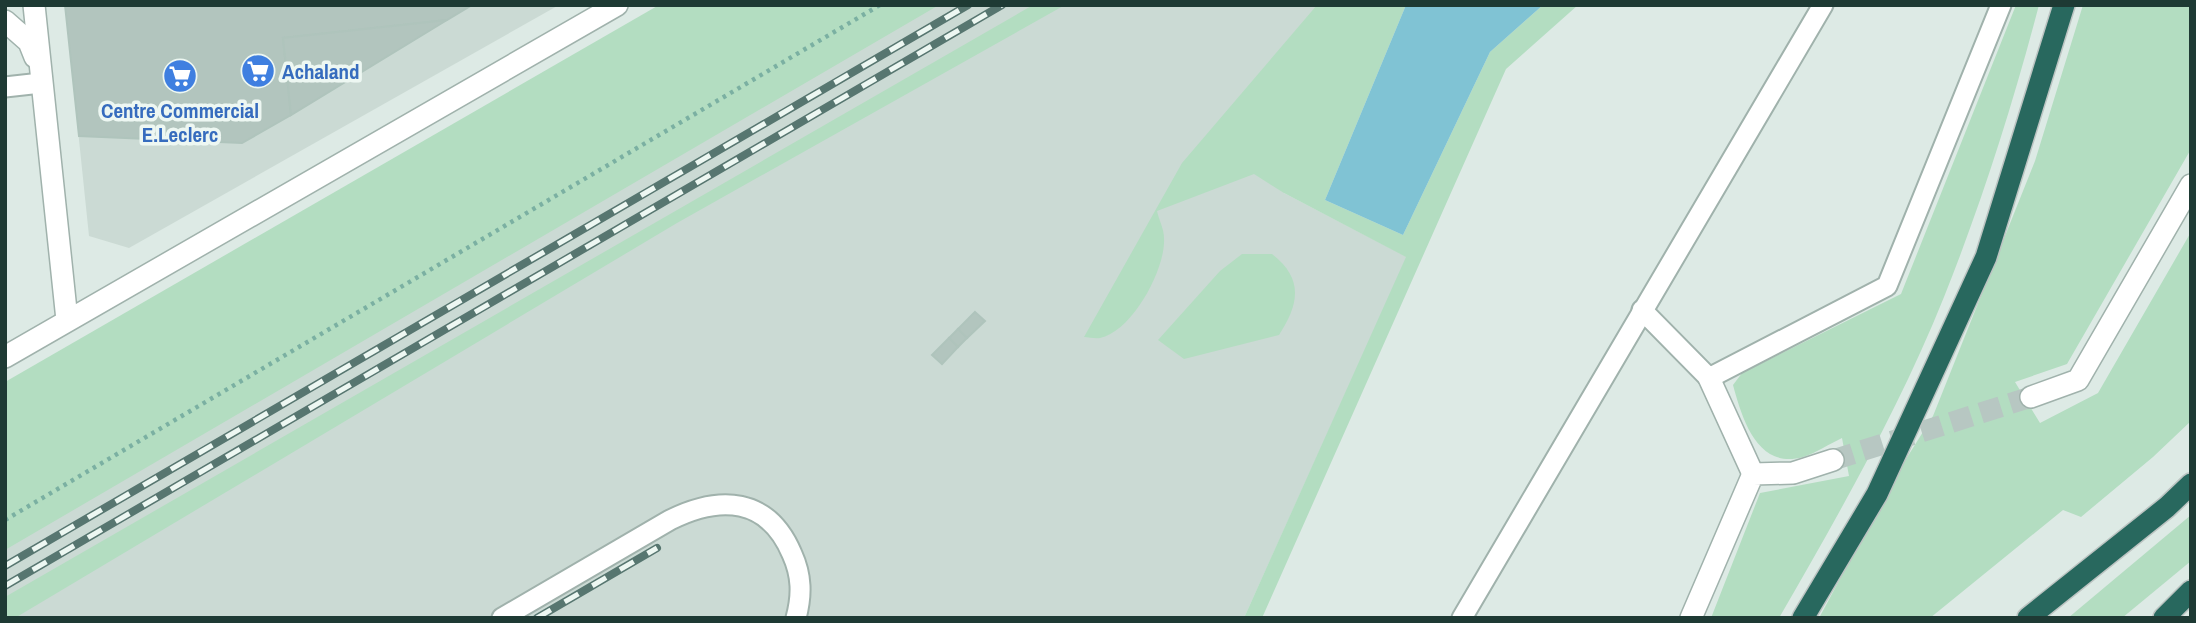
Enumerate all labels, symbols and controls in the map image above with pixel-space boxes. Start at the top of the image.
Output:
supermarket icon: Achaland [239,52,277,90]
supermarket icon: Centre Commercial E.Leclerc [161,57,199,95]
place label: Achaland [282,57,360,86]
place label: Centre Commercial E.Leclerc [101,96,259,149]

